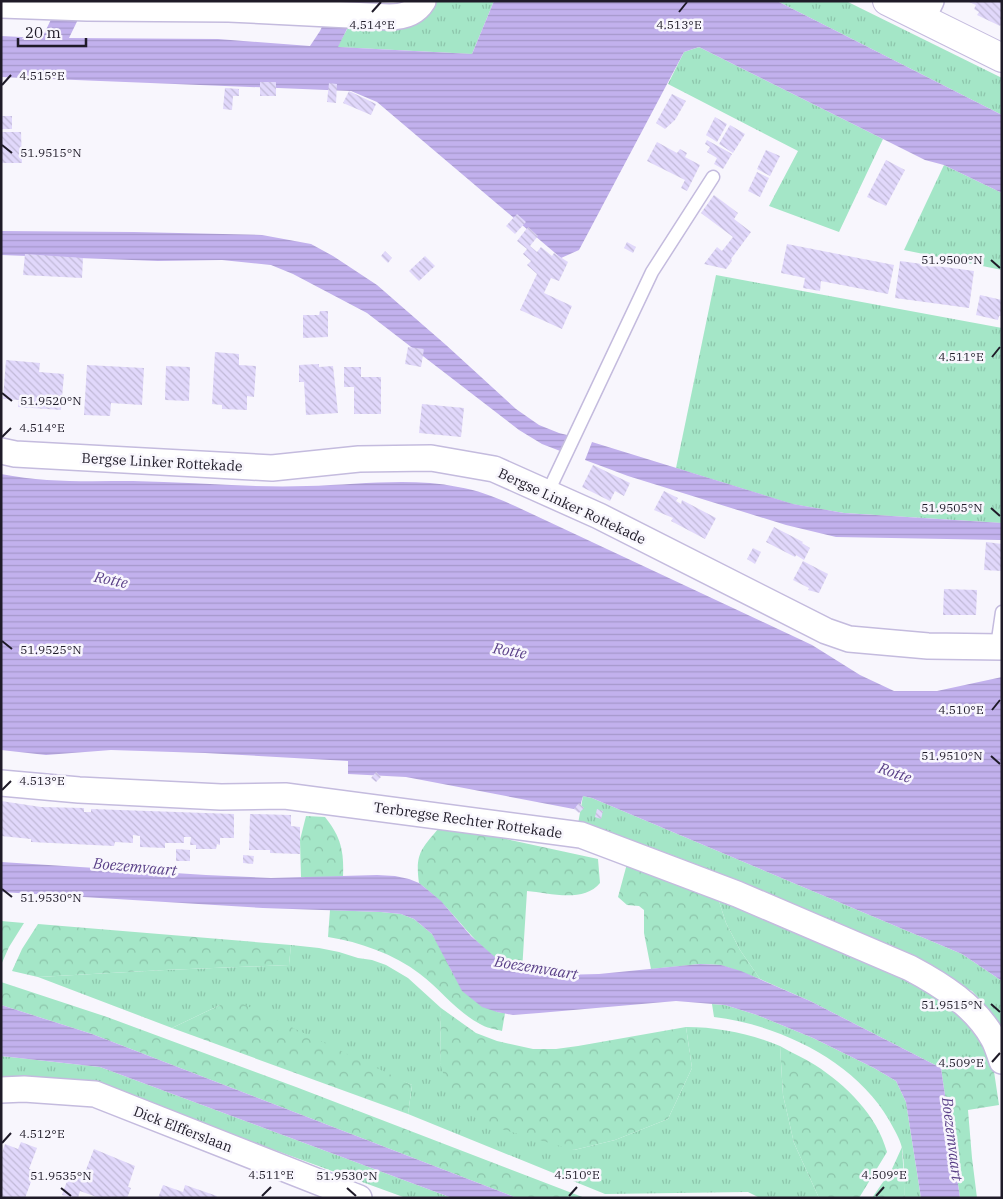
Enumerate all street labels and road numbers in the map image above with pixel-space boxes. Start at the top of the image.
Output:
street label: Bergse Linker Rottekade [81,449,243,475]
street label: Bergse Linker Rottekade [495,464,649,548]
street label: Terbregse Rechter Rottekade [373,798,563,842]
street label: Dick Elfferslaan [131,1102,235,1156]

